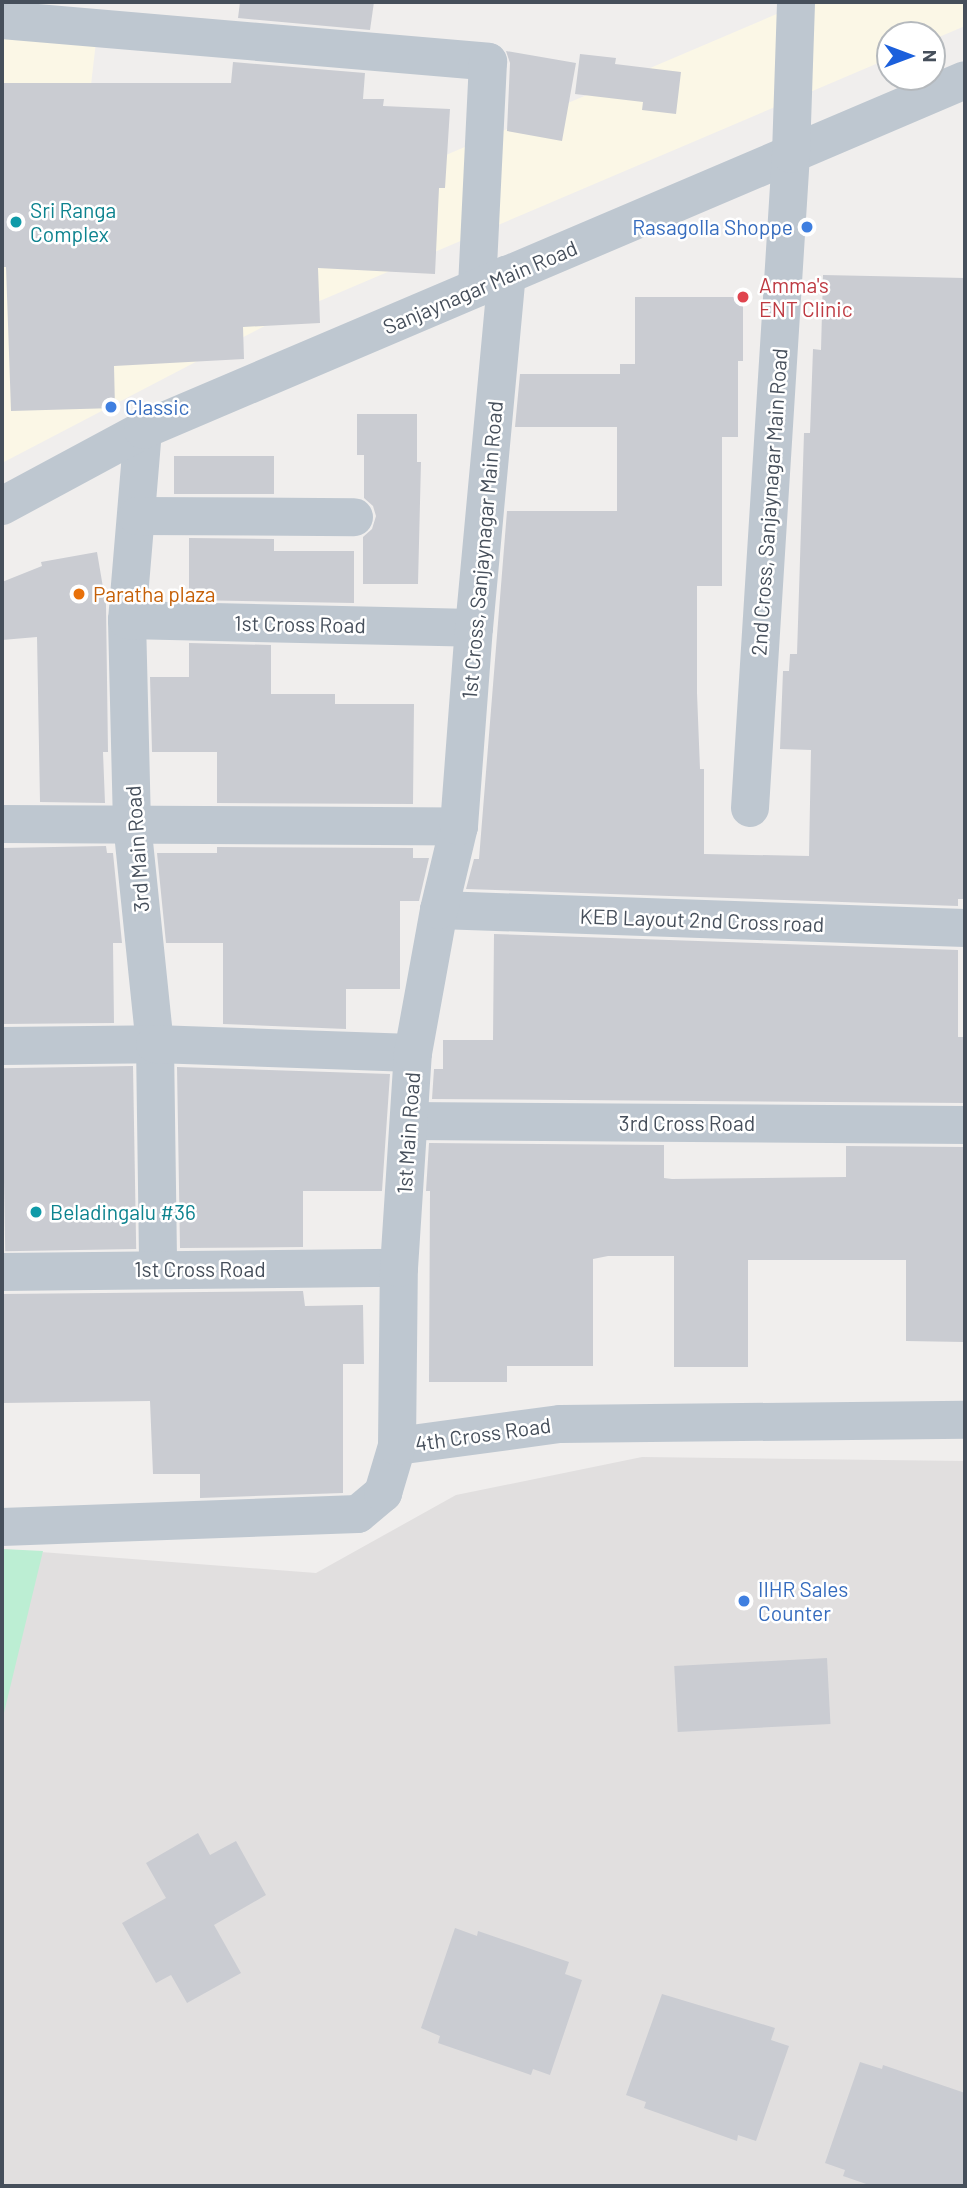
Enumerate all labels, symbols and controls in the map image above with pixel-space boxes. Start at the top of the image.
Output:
north arrow [876,21,946,91]
text: N [919,50,942,62]
place label: Sri Ranga Complex [30,197,116,247]
marker: Sri Ranga Complex [8,214,24,230]
place label: Rasagolla Shoppe [632,214,793,240]
marker: Rasagolla Shoppe [799,219,815,235]
street label: Sanjaynagar Main Road [379,235,581,339]
place label: Amma's ENT Clinic [759,272,853,322]
marker: Amma's ENT Clinic [733,287,753,307]
street label: 2nd Cross, Sanjaynagar Main Road [746,347,792,657]
place label: Classic [125,394,189,420]
marker: Classic [103,399,119,415]
street label: 1st Cross, Sanjaynagar Main Road [456,400,508,700]
place label: Paratha plaza [93,581,215,607]
marker: Paratha plaza [71,586,87,602]
street label: 1st Cross Road [234,610,366,638]
street label: 3rd Main Road [120,785,154,913]
street label: KEB Layout 2nd Cross road [579,903,825,937]
street label: 1st Main Road [391,1071,425,1195]
street label: 3rd Cross Road [619,1110,755,1136]
place label: Beladingalu #36 [50,1199,196,1225]
marker: Beladingalu #36 [28,1204,44,1220]
street label: 1st Cross Road [134,1256,266,1282]
street label: 4th Cross Road [413,1412,553,1456]
place label: IIHR Sales Counter [758,1576,848,1626]
marker: IIHR Sales Counter [736,1593,752,1609]

